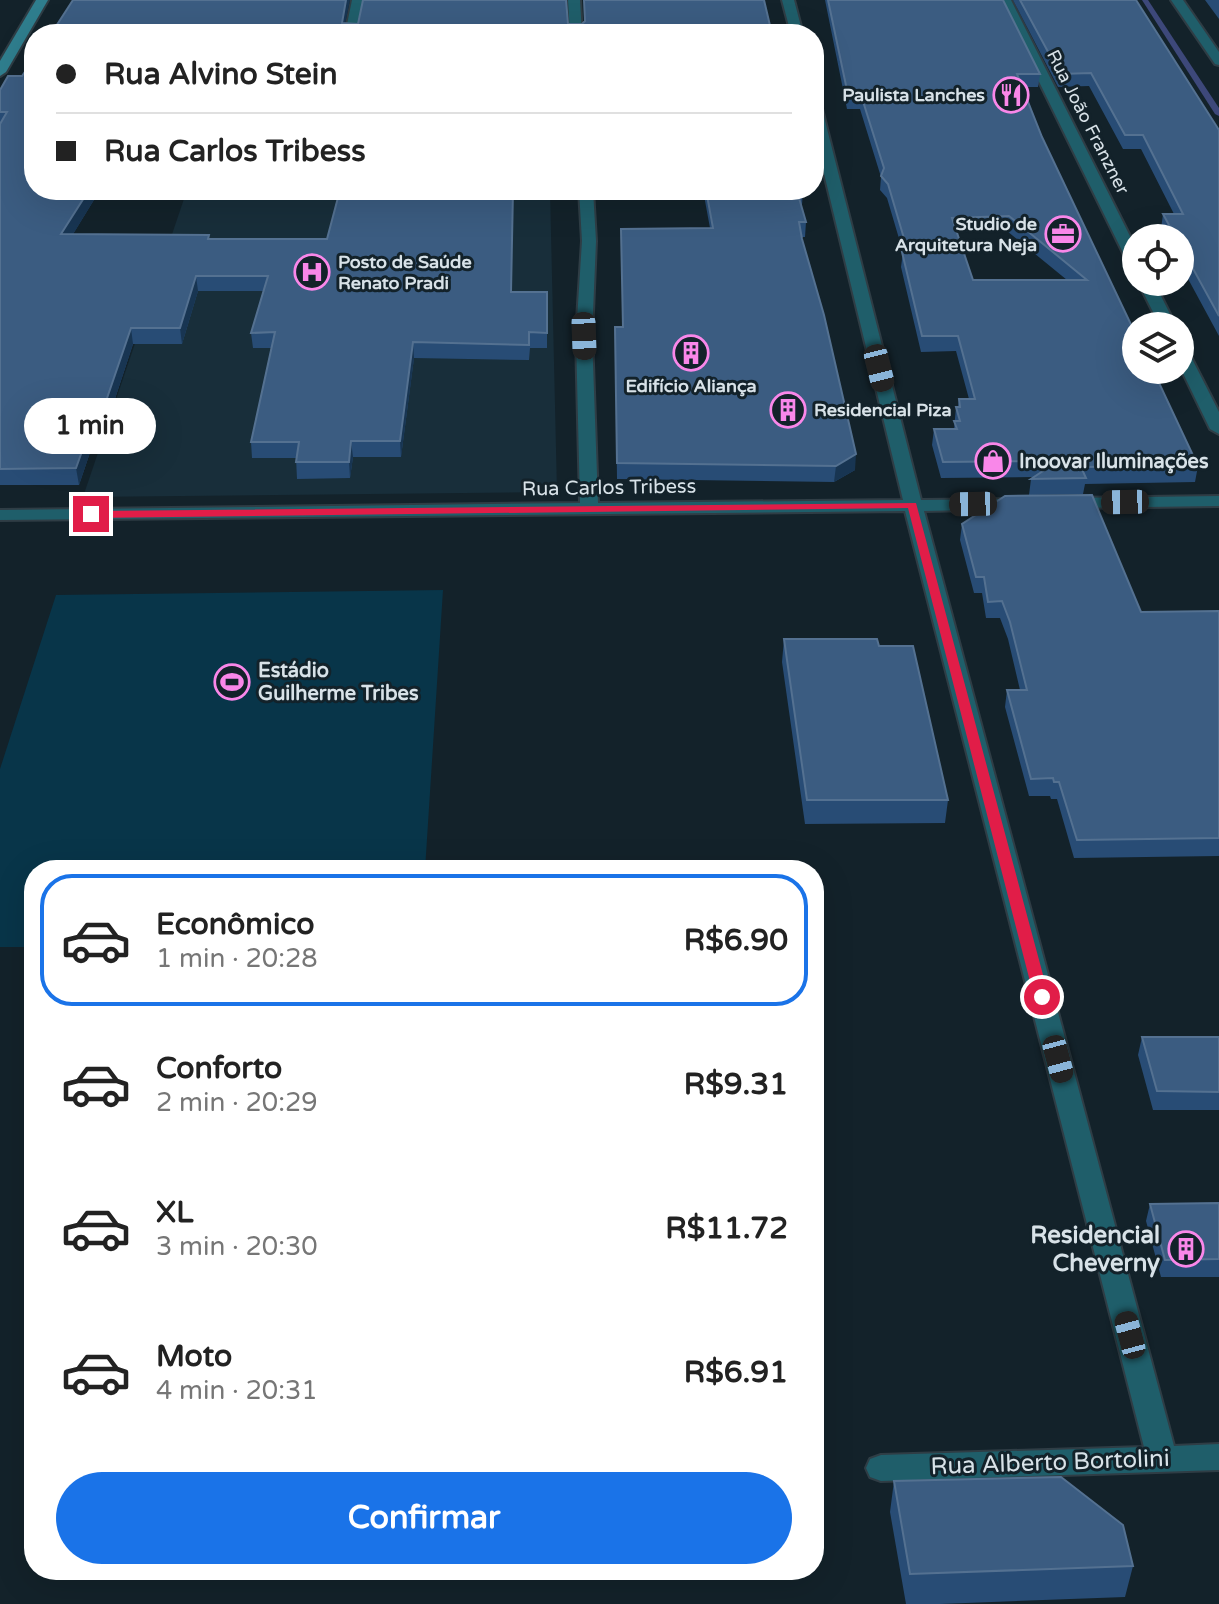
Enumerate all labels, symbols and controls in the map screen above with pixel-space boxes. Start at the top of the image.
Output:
street label: Rua João Franzner [1042,46,1134,198]
text: Rua Alvino Stein [104,56,337,93]
restaurant icon: Paulista Lanches [992,76,1030,114]
place label: Paulista Lanches [842,84,985,106]
text: Rua Carlos Tribess [104,133,366,170]
place label: Studio de Arquitetura Neja [895,213,1037,256]
office icon: Studio de Arquitetura Neja [1044,215,1082,253]
map controls [1122,224,1194,384]
button: locate [1122,224,1194,296]
place label: Posto de Saúde Renato Pradi [338,251,472,294]
hospital icon: Posto de Saúde Renato Pradi [293,253,331,291]
car [571,312,597,360]
button: layers [1122,312,1194,384]
building icon: Edifício Aliança [672,334,710,372]
car [862,342,896,394]
place label: Edifício Aliança [625,375,757,397]
building icon: Residencial Piza [769,391,807,429]
callout: 1 min [25,398,157,454]
place label: Residencial Piza [814,399,952,421]
text: 1 min [55,410,125,441]
shop icon: Inoovar Iluminações [974,442,1012,480]
place label: Inoovar Iluminações [1019,450,1209,474]
street label: Rua Carlos Tribess [522,474,696,502]
car [1101,490,1149,514]
car [949,492,997,516]
route end [73,496,109,532]
place label: Estádio Guilherme Tribes [258,659,419,706]
sports icon: Estádio Guilherme Tribes [213,663,251,701]
icon: car [60,904,132,976]
text: Econômico [156,906,314,943]
text: R$6.90 [684,922,788,959]
text: 1 min · 20:28 [156,943,318,974]
route start [1024,979,1060,1015]
car [1040,1033,1076,1085]
icon: car [60,1048,132,1120]
text: Conforto [156,1050,282,1087]
text: R$9.31 [684,1066,788,1103]
text: 2 min · 20:29 [156,1087,318,1118]
icon: car [60,1192,132,1264]
text: XL [156,1194,193,1231]
text: R$11.72 [665,1210,788,1247]
place label: Residencial Cheverny [1030,1221,1160,1278]
building icon: Residencial Cheverny [1167,1230,1205,1268]
text: 3 min · 20:30 [156,1231,318,1262]
car [1112,1309,1148,1361]
icon: car [60,1336,132,1408]
text: Moto [156,1338,232,1375]
text: R$6.91 [684,1354,788,1391]
text: 4 min · 20:31 [156,1375,318,1406]
street label: Rua Alberto Bortolini [930,1444,1170,1481]
button: Confirmar [56,1472,792,1564]

